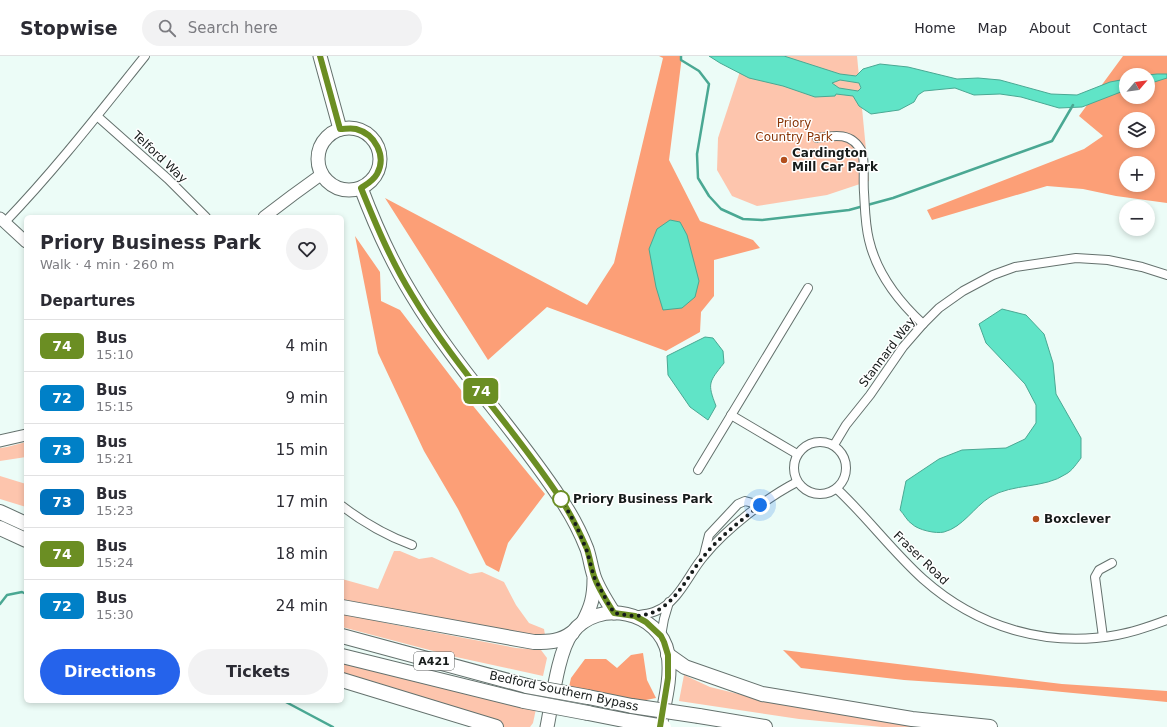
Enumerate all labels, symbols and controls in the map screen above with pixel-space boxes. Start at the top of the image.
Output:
search box [142,10,422,46]
text: Stopwise [20,17,118,39]
icon: search [156,17,178,39]
text: Search here [188,19,278,37]
text: Home [914,20,956,36]
text: Map [978,20,1007,36]
text: About [1029,20,1071,36]
text: Contact [1093,20,1147,36]
north arrow [1119,68,1155,104]
map controls [1119,68,1155,236]
button: layers [1119,112,1155,148]
park label: Priory Country Park [755,116,833,144]
street label: Telford Way [129,128,190,186]
place label: Cardington Mill Car Park [792,146,879,174]
marker: Cardington Mill Car Park [779,155,789,165]
button: + [1119,156,1155,192]
button: − [1119,200,1155,236]
button: heart [286,228,328,270]
text: Priory Business Park [40,231,261,253]
text: Walk · 4 min · 260 m [40,257,174,272]
text: Departures [40,292,135,310]
street label: Stannard Way [856,314,918,390]
text: Bus [96,329,127,347]
text: 4 min [285,337,328,355]
text: 74 [52,338,72,354]
text: 15:10 [96,347,133,362]
line badge: 74 [463,378,499,404]
text: Bus [96,381,127,399]
text: 74 [471,383,491,399]
text: 9 min [285,389,328,407]
text: 72 [52,390,72,406]
text: 15:15 [96,399,133,414]
text: Bus [96,433,127,451]
text: 15 min [276,441,328,459]
text: 73 [52,442,72,458]
text: 15:21 [96,451,133,466]
text: Bus [96,485,127,503]
marker: Priory Business Park [552,490,570,508]
place label: Priory Business Park [573,492,714,506]
text: 17 min [276,493,328,511]
text: 73 [52,494,72,510]
your location [750,495,770,515]
text: 15:23 [96,503,133,518]
place label: Boxclever [1044,512,1110,526]
marker: Boxclever [1031,514,1041,524]
street label: Fraser Road [891,528,951,588]
text: Bus [96,537,127,555]
text: 18 min [276,545,328,563]
text: 74 [52,546,72,562]
text: 15:24 [96,555,133,570]
text: Bus [96,589,127,607]
text: 24 min [276,597,328,615]
text: 72 [52,598,72,614]
text: 15:30 [96,607,133,622]
button: Directions [40,649,180,695]
button: Tickets [188,649,328,695]
road number: A421 [414,652,454,670]
street label: Bedford Southern Bypass [488,668,640,714]

